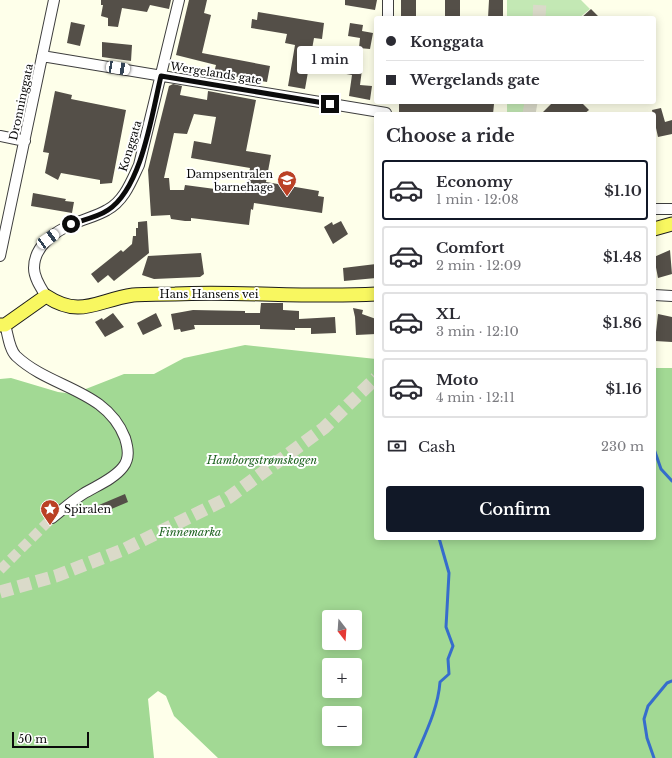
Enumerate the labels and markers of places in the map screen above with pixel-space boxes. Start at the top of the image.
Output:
place label: Dampsentralen barnehage [186,167,273,194]
school or university icon: Dampsentralen barnehage [276,169,298,197]
place icon: Spiralen [39,498,61,526]
place label: Spiralen [64,502,111,516]

